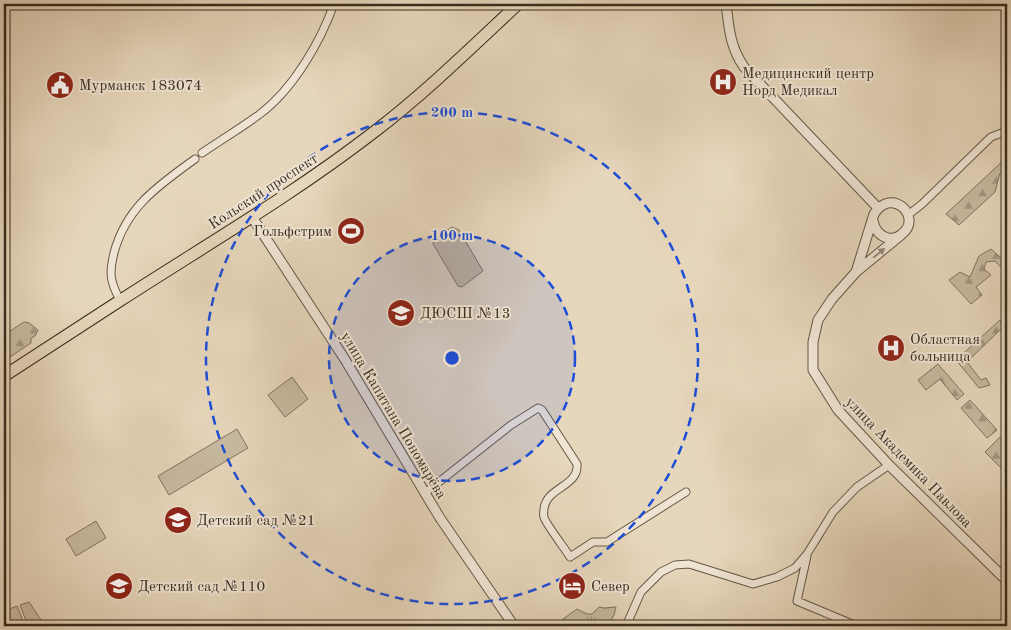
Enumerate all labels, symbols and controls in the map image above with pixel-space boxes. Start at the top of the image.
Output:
hospital icon: Медицинский центр Норд Медикал [708,67,738,97]
place label: Медицинский центр Норд Медикал [742,67,874,99]
public building icon: Мурманск 183074 [45,70,75,100]
place label: Мурманск 183074 [79,79,202,94]
text: 200 m [431,106,473,121]
street label: Кольский проспект [206,151,321,233]
sports icon: Гольфстрим [336,216,366,246]
place label: Гольфстрим [253,225,332,240]
text: 100 m [431,229,473,244]
one-way arrow [872,248,885,259]
school or university icon: ДЮСШ №13 [386,298,416,328]
place label: ДЮСШ №13 [420,307,510,322]
street label: улица Капитана Пономарёва [337,330,449,502]
hospital icon: Областная больница [876,333,906,363]
place label: Областная больница [910,333,980,365]
centre of rings [443,349,461,367]
street label: улица Академика Павлова [842,395,975,532]
school or university icon: Детский сад №21 [163,505,193,535]
place label: Детский сад №21 [197,514,315,529]
school or university icon: Детский сад №110 [104,571,134,601]
hotel icon: Север [557,571,587,601]
place label: Детский сад №110 [138,580,265,595]
place label: Север [591,580,630,595]

